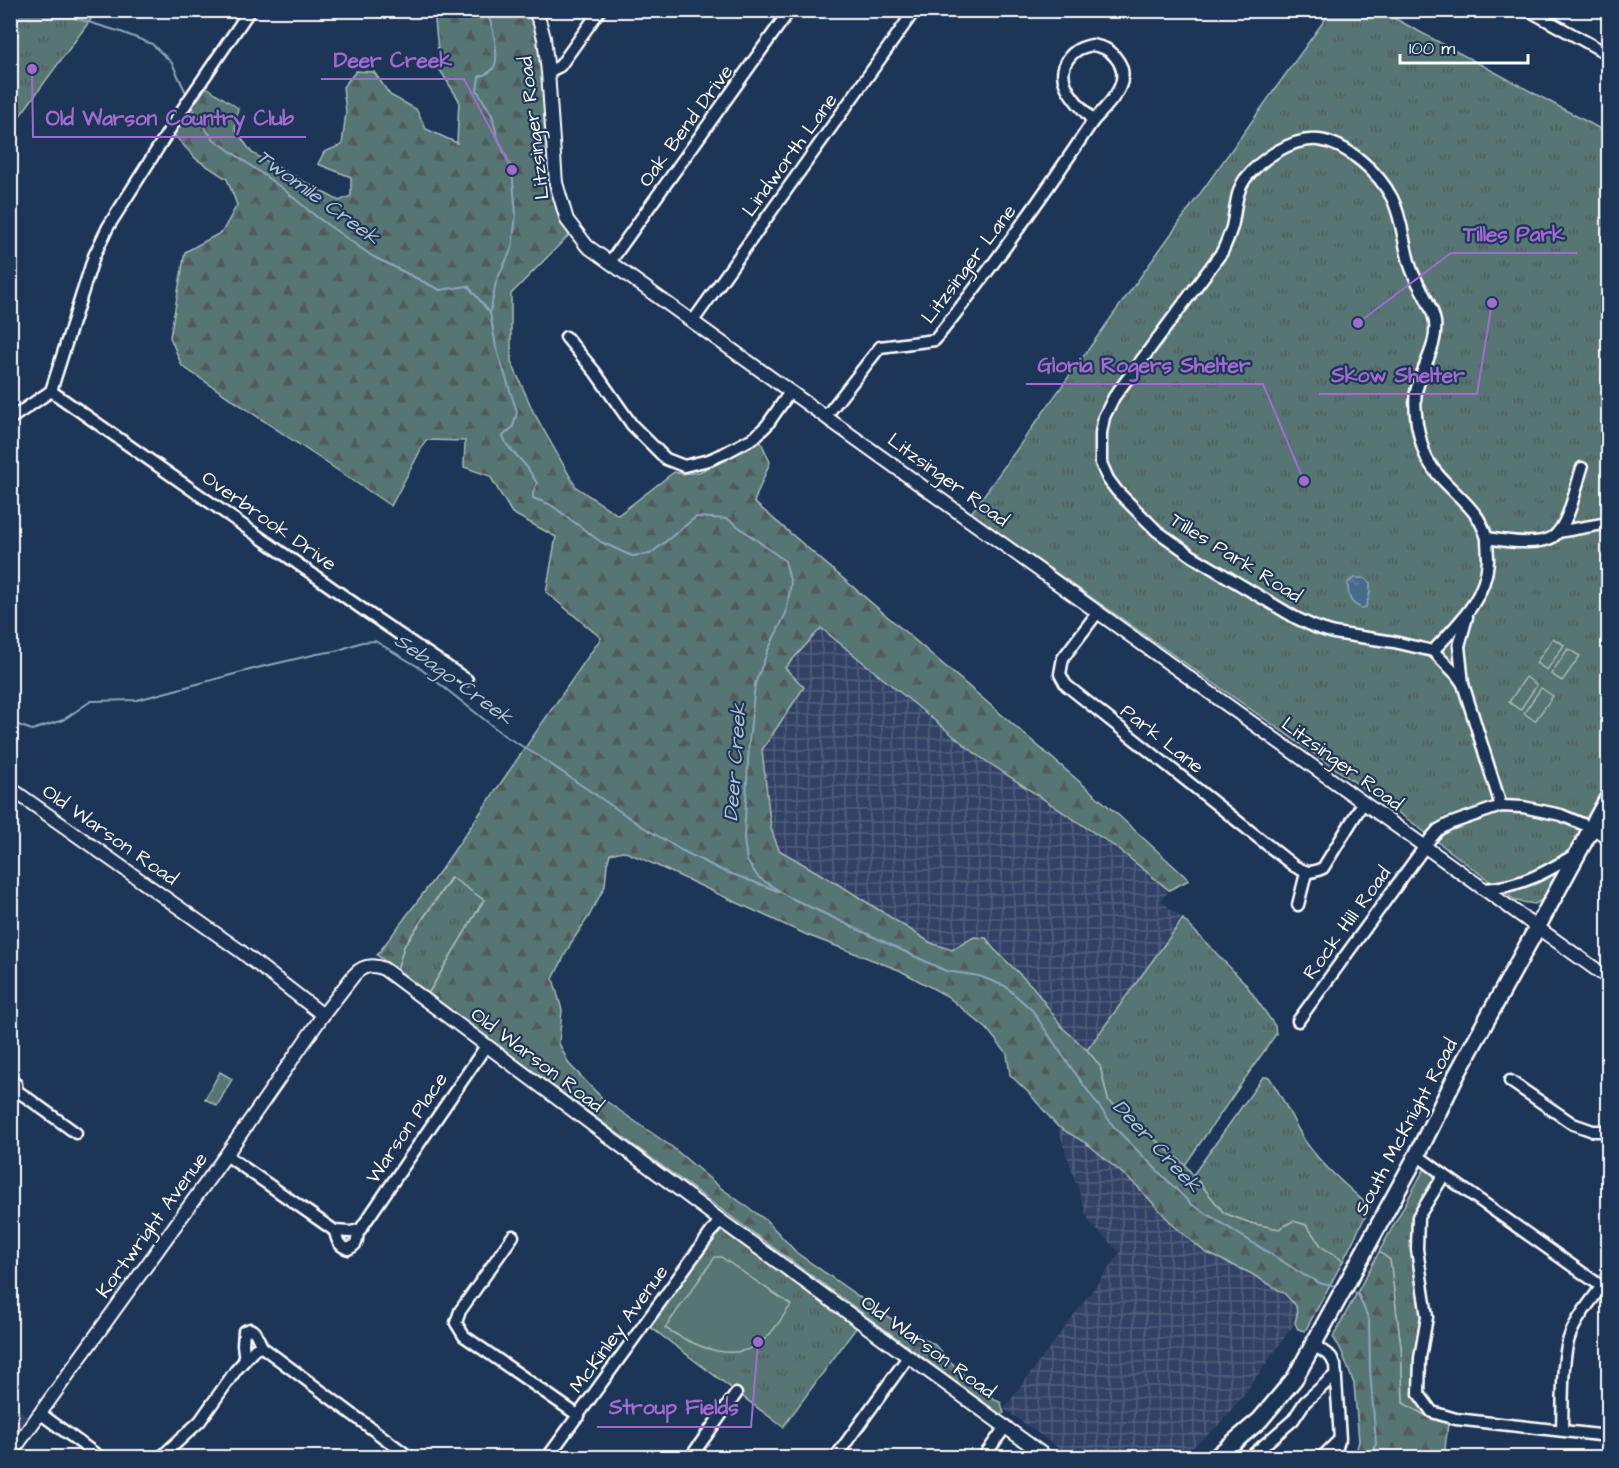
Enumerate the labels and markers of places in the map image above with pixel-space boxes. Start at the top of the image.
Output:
callout: Deer Creek [321,40,464,79]
callout: Old Warson Country Club [33,98,306,137]
callout: Tilles Park [1451,214,1577,253]
callout: Gloria Rogers Shelter [1026,345,1263,384]
callout: Skow Shelter [1319,355,1477,394]
callout: Stroup Fields [597,1388,751,1427]

